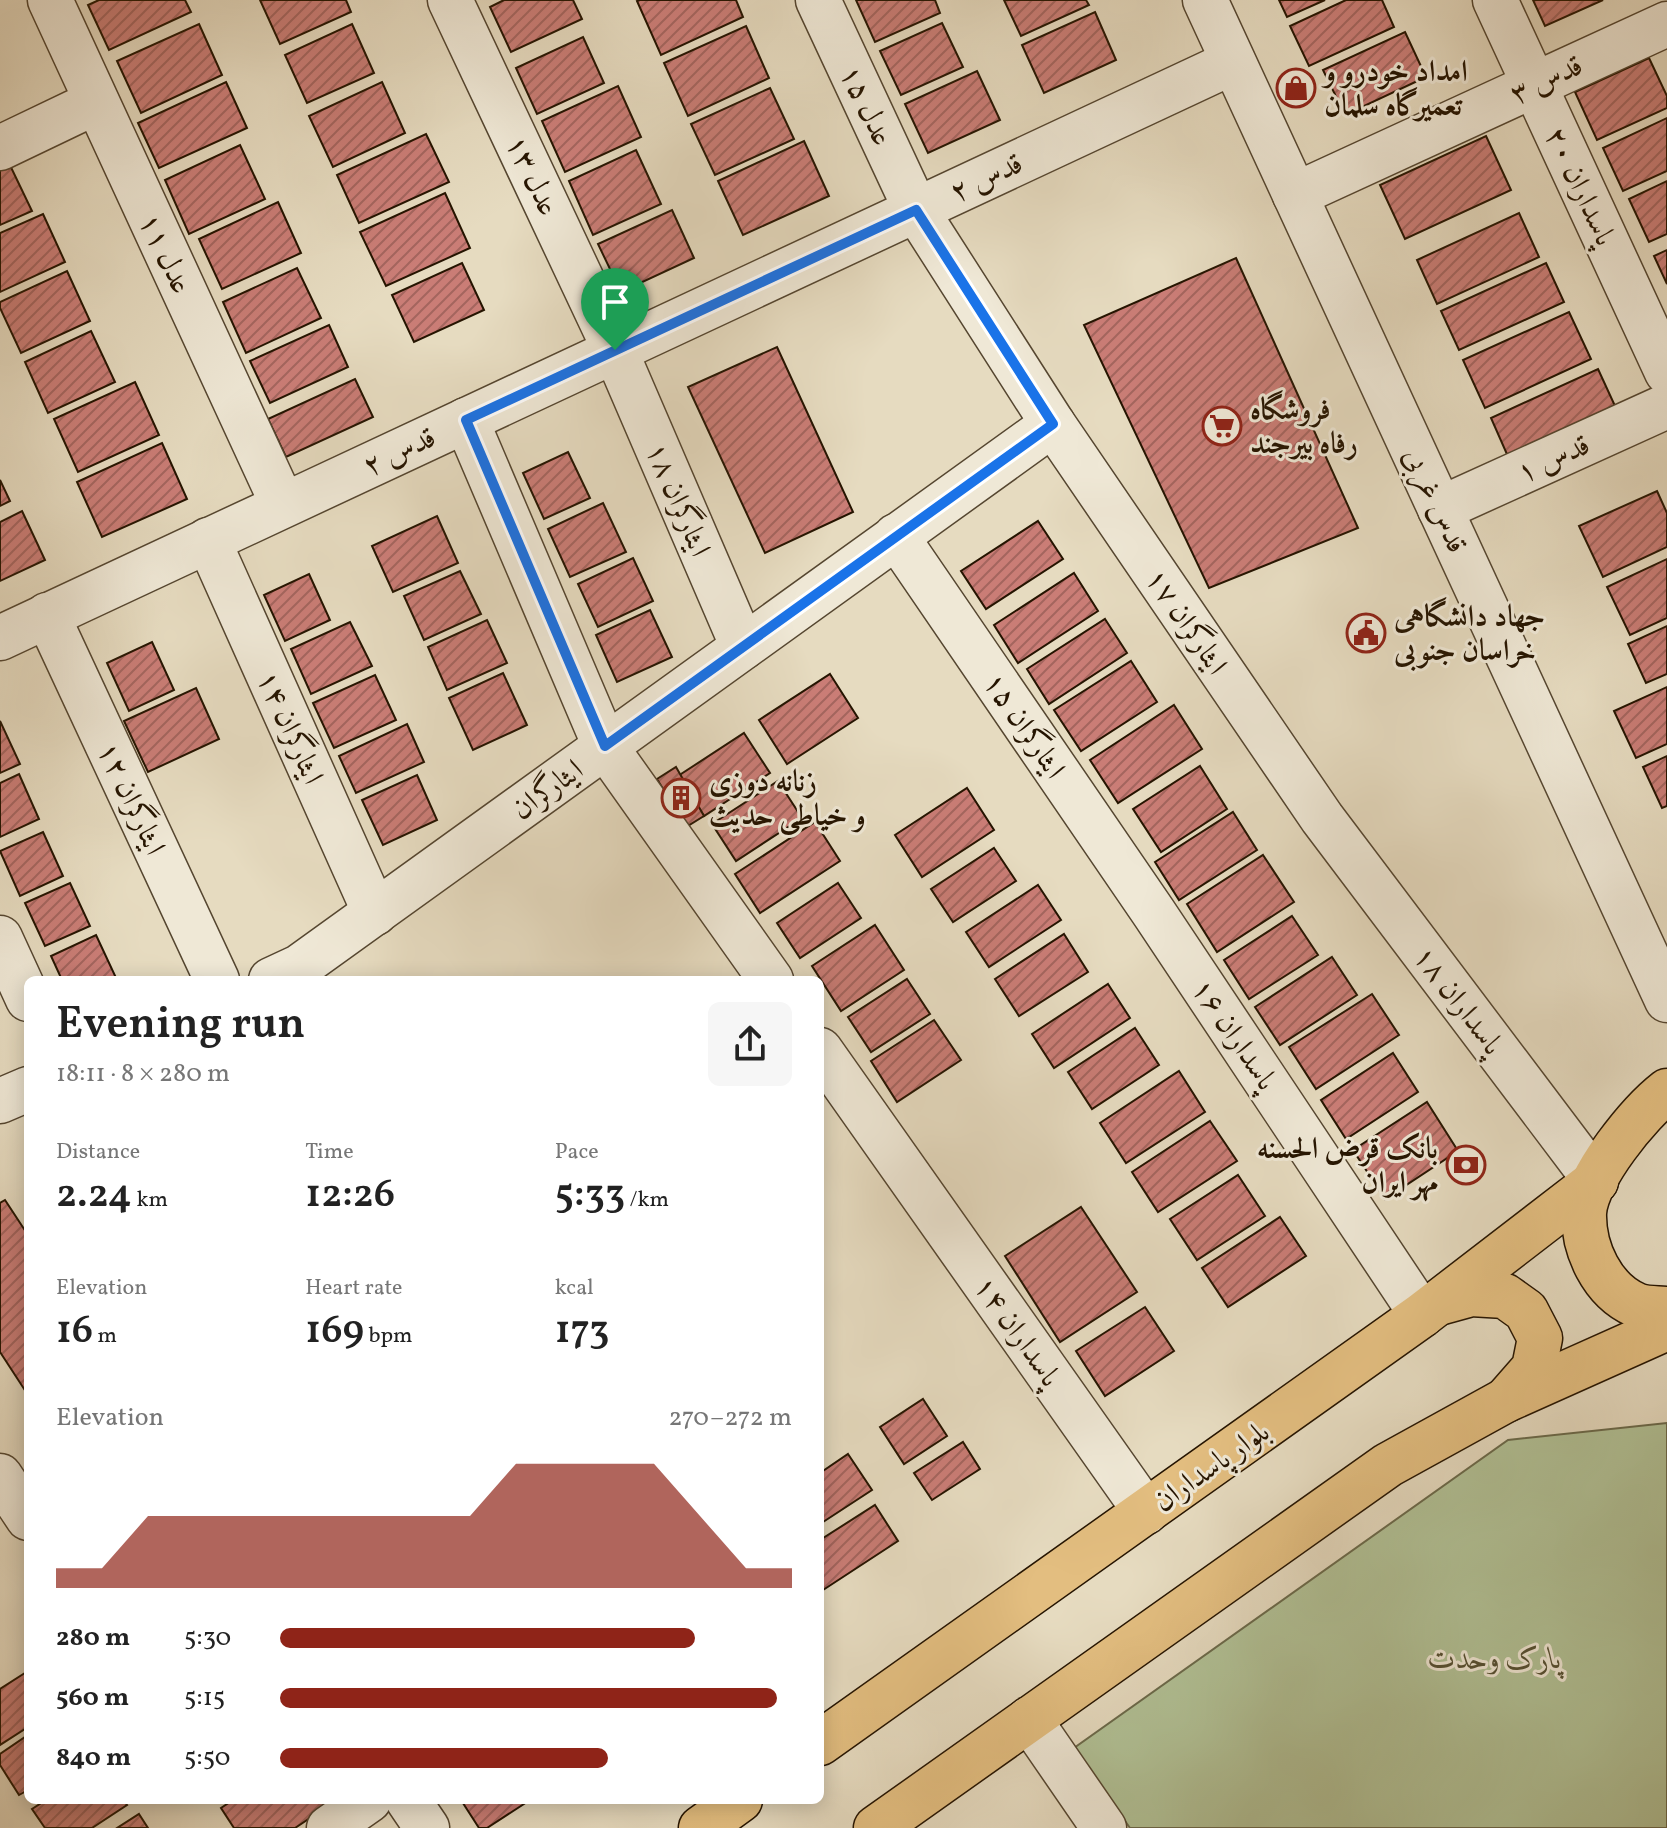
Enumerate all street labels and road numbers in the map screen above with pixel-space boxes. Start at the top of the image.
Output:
street label: قدس ۳ [1503,46,1590,116]
street label: عدل ۱۵ [828,58,902,153]
street label: پاسداران ۲۰ [1533,120,1626,254]
street label: عدل ۱۳ [494,128,568,223]
street label: قدس ۲ [943,144,1030,214]
street label: عدل ۱۱ [127,206,201,301]
street label: قدس ۲ [356,418,443,488]
street label: قدس ۱ [1510,425,1597,495]
street label: ایثارگران ۱۸ [634,436,721,563]
street label: قدس غربی [1392,441,1477,560]
street label: ایثارگران ۱۷ [1134,560,1237,684]
street label: ایثارگران ۱۴ [245,664,334,791]
street label: ایثارگران ۱۵ [972,664,1075,788]
street label: ایثارگران ۱۲ [86,735,176,862]
street label: ایثارگران [503,749,593,831]
street label: پاسداران ۱۸ [1402,938,1513,1066]
street label: پاسداران ۱۶ [1180,971,1287,1101]
street label: پاسداران ۱۴ [963,1268,1071,1397]
street label: بلوار پاسداران [1146,1412,1279,1523]

